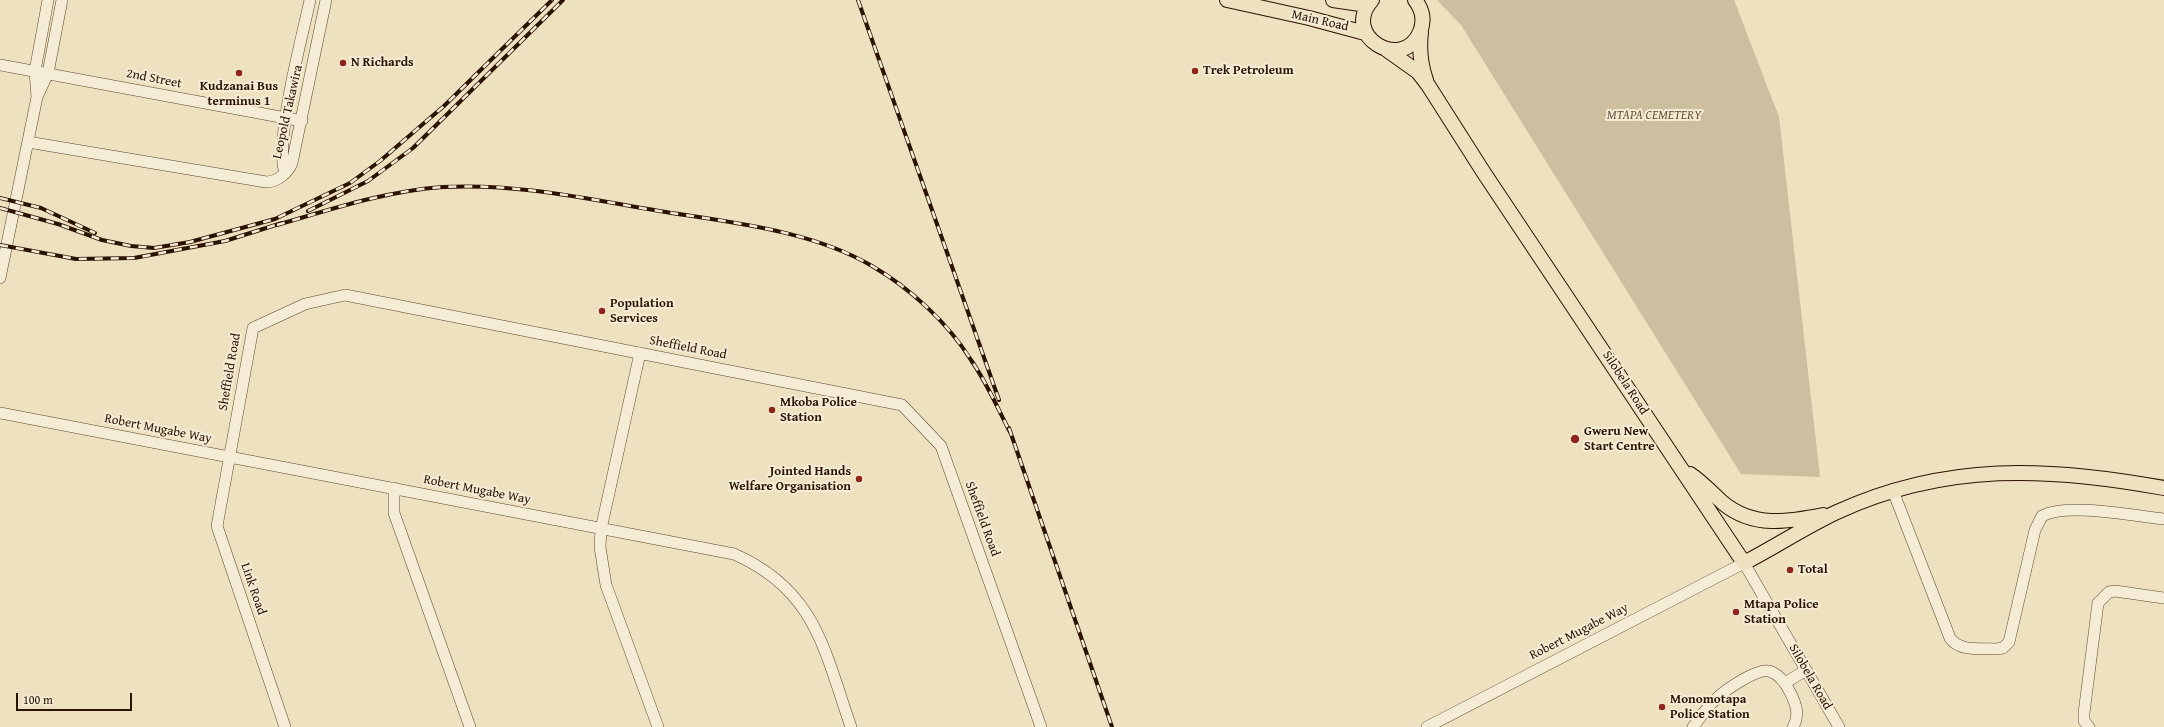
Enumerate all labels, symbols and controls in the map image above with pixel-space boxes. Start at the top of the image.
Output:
street label: Main Road [1290,7,1350,35]
place label: N Richards [351,55,414,71]
marker: N Richards [338,58,348,68]
place label: Trek Petroleum [1203,63,1294,79]
street label: Leopold Takawira [270,64,306,160]
street label: 2nd Street [125,66,183,92]
marker: Trek Petroleum [1190,66,1200,76]
marker: Kudzanai Bus terminus 1 [234,68,244,78]
place label: Kudzanai Bus terminus 1 [200,79,278,110]
park label: MTAPA CEMETERY [1607,108,1701,124]
place label: Population Services [610,296,674,327]
marker: Population Services [597,306,607,316]
street label: Sheffield Road [216,332,244,412]
street label: Sheffield Road [648,333,728,363]
street label: Silobela Road [1599,348,1651,418]
place label: Mkoba Police Station [780,395,857,426]
marker: Mkoba Police Station [767,405,777,415]
street label: Robert Mugabe Way [103,411,213,447]
place label: Gweru New Start Centre [1584,424,1655,455]
marker: Gweru New Start Centre [1569,433,1581,445]
place label: Jointed Hands Welfare Organisation [729,464,851,495]
street label: Robert Mugabe Way [422,472,532,508]
marker: Jointed Hands Welfare Organisation [854,474,864,484]
street label: Sheffield Road [961,479,1003,559]
street label: Link Road [237,561,269,617]
place label: Total [1798,562,1828,578]
marker: Total [1785,565,1795,575]
place label: Mtapa Police Station [1744,597,1819,628]
street label: Robert Mugabe Way [1527,600,1631,664]
marker: Mtapa Police Station [1731,607,1741,617]
street label: Silobela Road [1785,642,1835,712]
scale bar [18,685,134,711]
text: 100 m [23,691,53,708]
place label: Monomotapa Police Station [1670,692,1750,723]
marker: Monomotapa Police Station [1657,702,1667,712]

